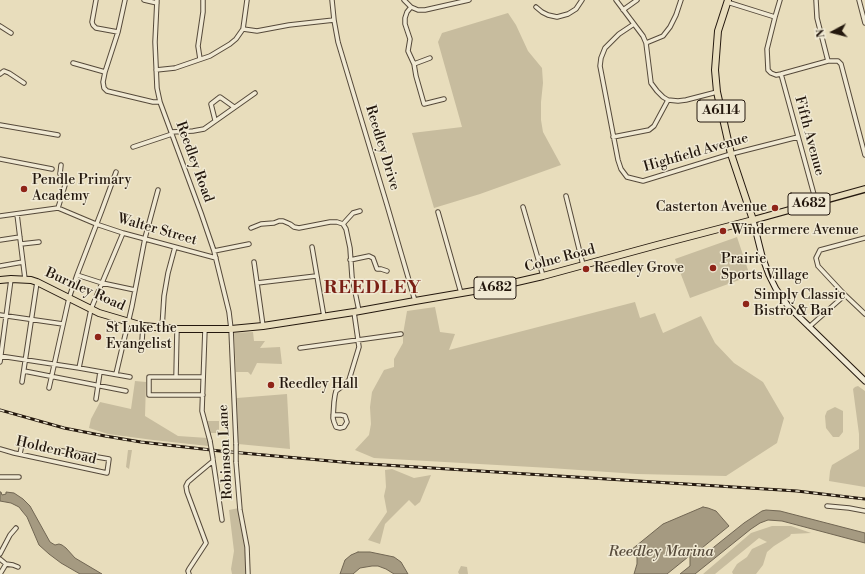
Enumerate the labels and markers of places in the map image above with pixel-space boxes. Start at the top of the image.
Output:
place label: Pendle Primary Academy [32,173,131,206]
marker: Pendle Primary Academy [19,184,29,194]
place label: Casterton Avenue [656,200,767,216]
marker: Casterton Avenue [770,203,780,213]
place label: Windermere Avenue [731,223,859,239]
marker: Windermere Avenue [718,226,728,236]
place label: Prairie Sports Village [721,252,809,284]
place label: Reedley Grove [594,261,684,277]
marker: Prairie Sports Village [708,263,718,273]
marker: Reedley Grove [581,264,591,274]
place label: Simply Classic Bistro & Bar [754,288,846,320]
marker: Simply Classic Bistro & Bar [741,299,751,309]
place label: St Luke the Evangelist [106,321,177,354]
marker: St Luke the Evangelist [93,332,103,342]
place label: Reedley Hall [279,377,358,393]
marker: Reedley Hall [266,380,276,390]

